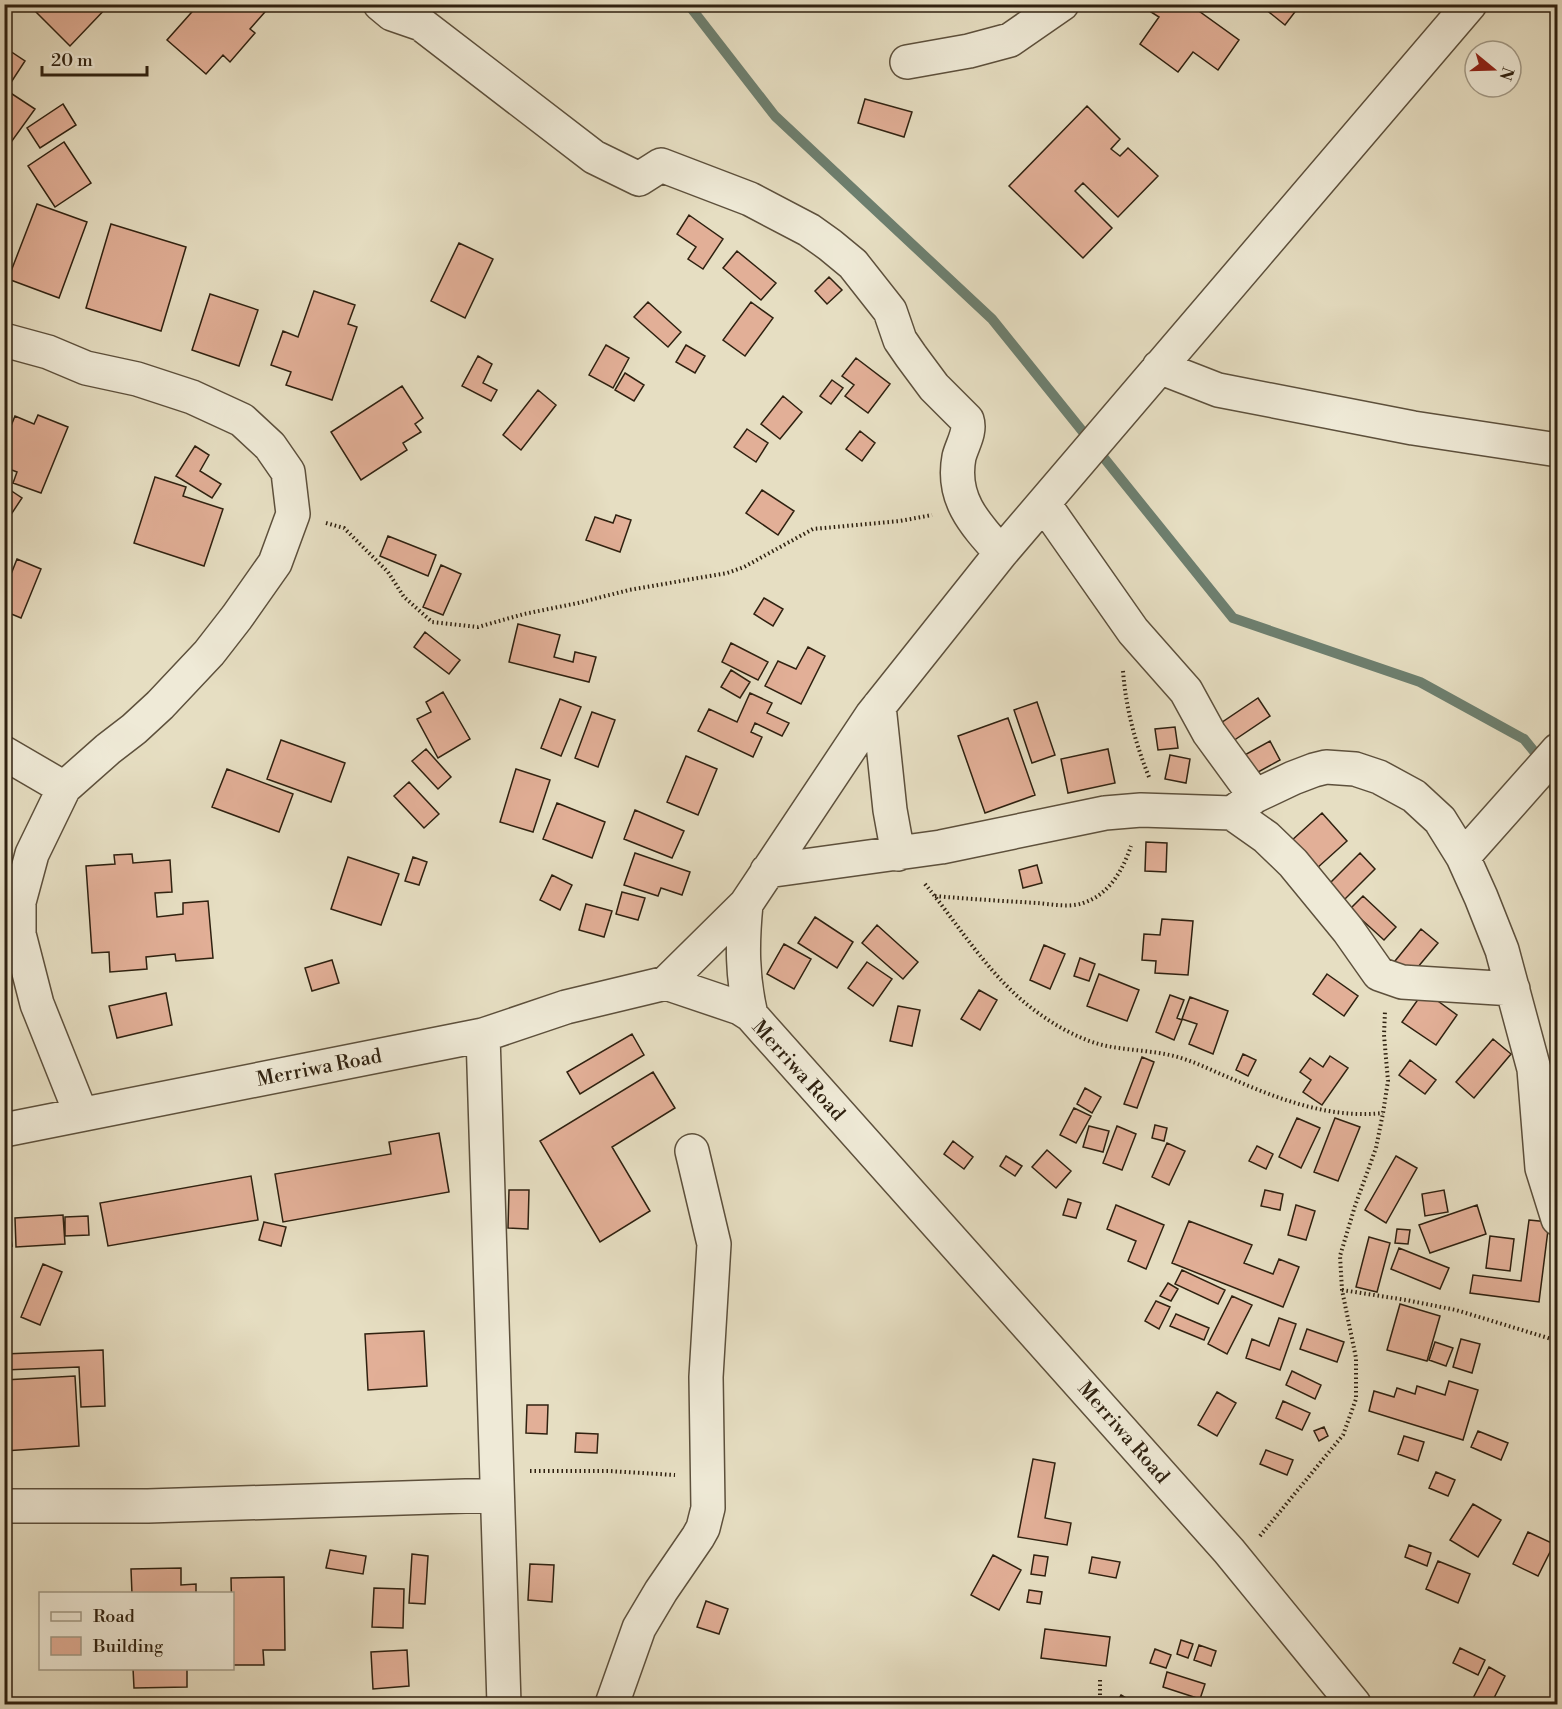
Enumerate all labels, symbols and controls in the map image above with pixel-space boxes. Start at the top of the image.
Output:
scale bar [42,39,147,77]
north arrow [1463,39,1523,99]
text: 20 m [51,49,93,72]
text: N [1495,64,1518,83]
street label: Merriwa Road [746,1015,850,1127]
street label: Merriwa Road [255,1044,385,1093]
street label: Merriwa Road [1072,1377,1174,1490]
legend [39,1592,234,1670]
text: Road [93,1605,136,1628]
text: Building [92,1635,164,1658]

